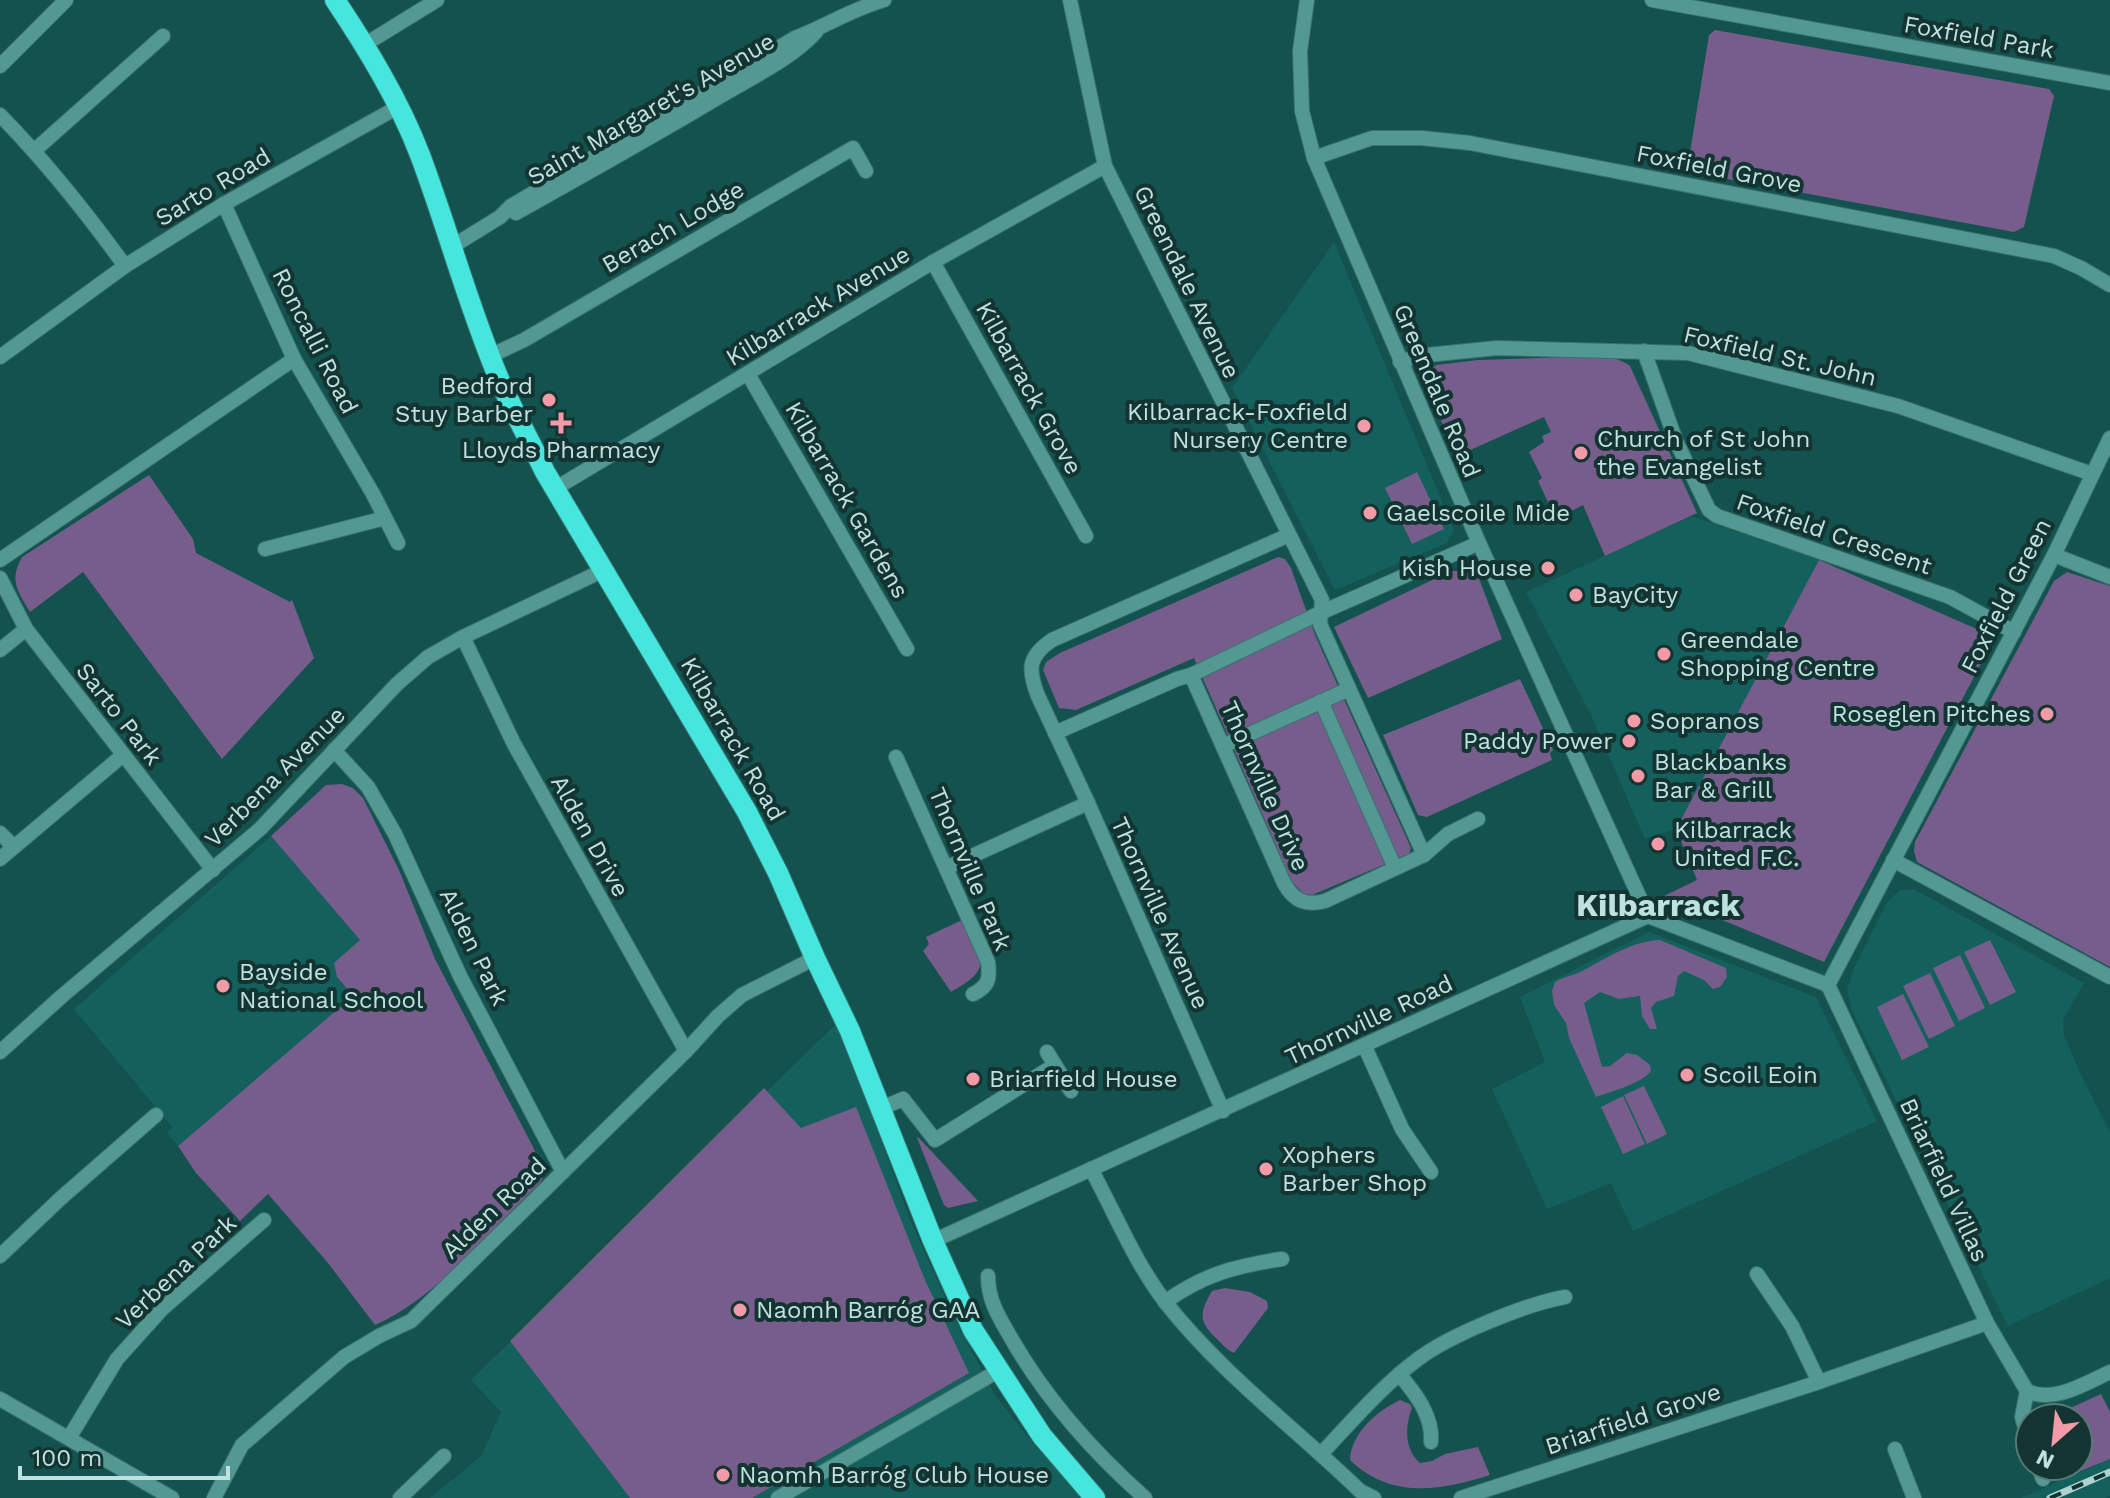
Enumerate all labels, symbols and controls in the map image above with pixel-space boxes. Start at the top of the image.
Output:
street label: Foxfield Park [1902,10,2057,64]
street label: Saint Margaret's Avenue [523,27,779,191]
street label: Foxfield Grove [1634,139,1804,199]
street label: Sarto Road [150,142,276,232]
street label: Berach Lodge [597,175,749,279]
street label: Greendale Avenue [1128,181,1246,383]
street label: Kilbarrack Avenue [721,240,915,372]
street label: Roncalli Road [266,264,364,418]
street label: Kilbarrack Grove [970,297,1088,479]
street label: Greendale Road [1388,300,1486,482]
street label: Foxfield St. John [1681,320,1879,392]
place label: Bedford Stuy Barber [395,372,533,428]
marker: Bedford Stuy Barber [540,391,558,409]
street label: Kilbarrack Gardens [779,397,915,603]
place label: Kilbarrack-Foxfield Nursery Centre [1127,398,1348,454]
marker: Lloyds Pharmacy [552,414,570,432]
marker: Kilbarrack-Foxfield Nursery Centre [1355,417,1373,435]
place label: Church of St John the Evangelist [1597,425,1810,481]
place label: Lloyds Pharmacy [462,436,661,464]
marker: Church of St John the Evangelist [1572,444,1590,462]
street label: Foxfield Crescent [1733,487,1935,581]
place label: Gaelscoile Mide [1386,499,1570,527]
marker: Gaelscoile Mide [1361,504,1379,522]
street label: Foxfield Green [1955,514,2057,678]
place label: Kish House [1401,554,1532,582]
marker: Kish House [1539,559,1557,577]
place label: BayCity [1592,581,1679,609]
marker: BayCity [1567,586,1585,604]
place label: Greendale Shopping Centre [1680,626,1875,682]
marker: Greendale Shopping Centre [1655,645,1673,663]
street label: Kilbarrack Road [675,652,791,826]
street label: Sarto Park [70,657,168,771]
street label: Thornville Drive [1215,697,1315,875]
place label: Roseglen Pitches [1832,700,2031,728]
street label: Verbena Avenue [199,701,351,853]
marker: Roseglen Pitches [2038,705,2056,723]
place label: Sopranos [1650,707,1760,735]
marker: Sopranos [1625,712,1643,730]
place label: Paddy Power [1463,727,1613,755]
marker: Paddy Power [1620,732,1638,750]
place label: Blackbanks Bar & Grill [1654,748,1787,804]
marker: Blackbanks Bar & Grill [1629,767,1647,785]
street label: Alden Drive [545,770,635,902]
street label: Thornville Park [923,783,1017,955]
street label: Thornville Avenue [1105,813,1215,1013]
place label: Kilbarrack United F.C. [1674,816,1799,872]
marker: Kilbarrack United F.C. [1649,835,1667,853]
street label: Alden Park [434,884,515,1010]
district label: Kilbarrack [1576,886,1740,924]
place label: Bayside National School [239,958,424,1014]
street label: Thornville Road [1281,969,1457,1071]
marker: Bayside National School [214,977,232,995]
place label: Scoil Eoin [1703,1061,1818,1089]
place label: Briarfield House [989,1065,1178,1093]
marker: Scoil Eoin [1678,1066,1696,1084]
marker: Briarfield House [964,1070,982,1088]
street label: Briarfield Villas [1894,1094,1994,1266]
place label: Xophers Barber Shop [1282,1141,1427,1197]
street label: Alden Road [436,1151,552,1265]
marker: Xophers Barber Shop [1257,1160,1275,1178]
street label: Verbena Park [110,1209,242,1335]
place label: Naomh Barróg GAA [756,1296,980,1324]
marker: Naomh Barróg GAA [731,1301,749,1319]
street label: Briarfield Grove [1542,1377,1724,1461]
north arrow [2014,1402,2094,1482]
scale bar [20,1430,228,1480]
text: 100 m [32,1444,102,1472]
text: N [2032,1445,2058,1474]
place label: Naomh Barróg Club House [739,1461,1049,1489]
marker: Naomh Barróg Club House [714,1466,732,1484]

